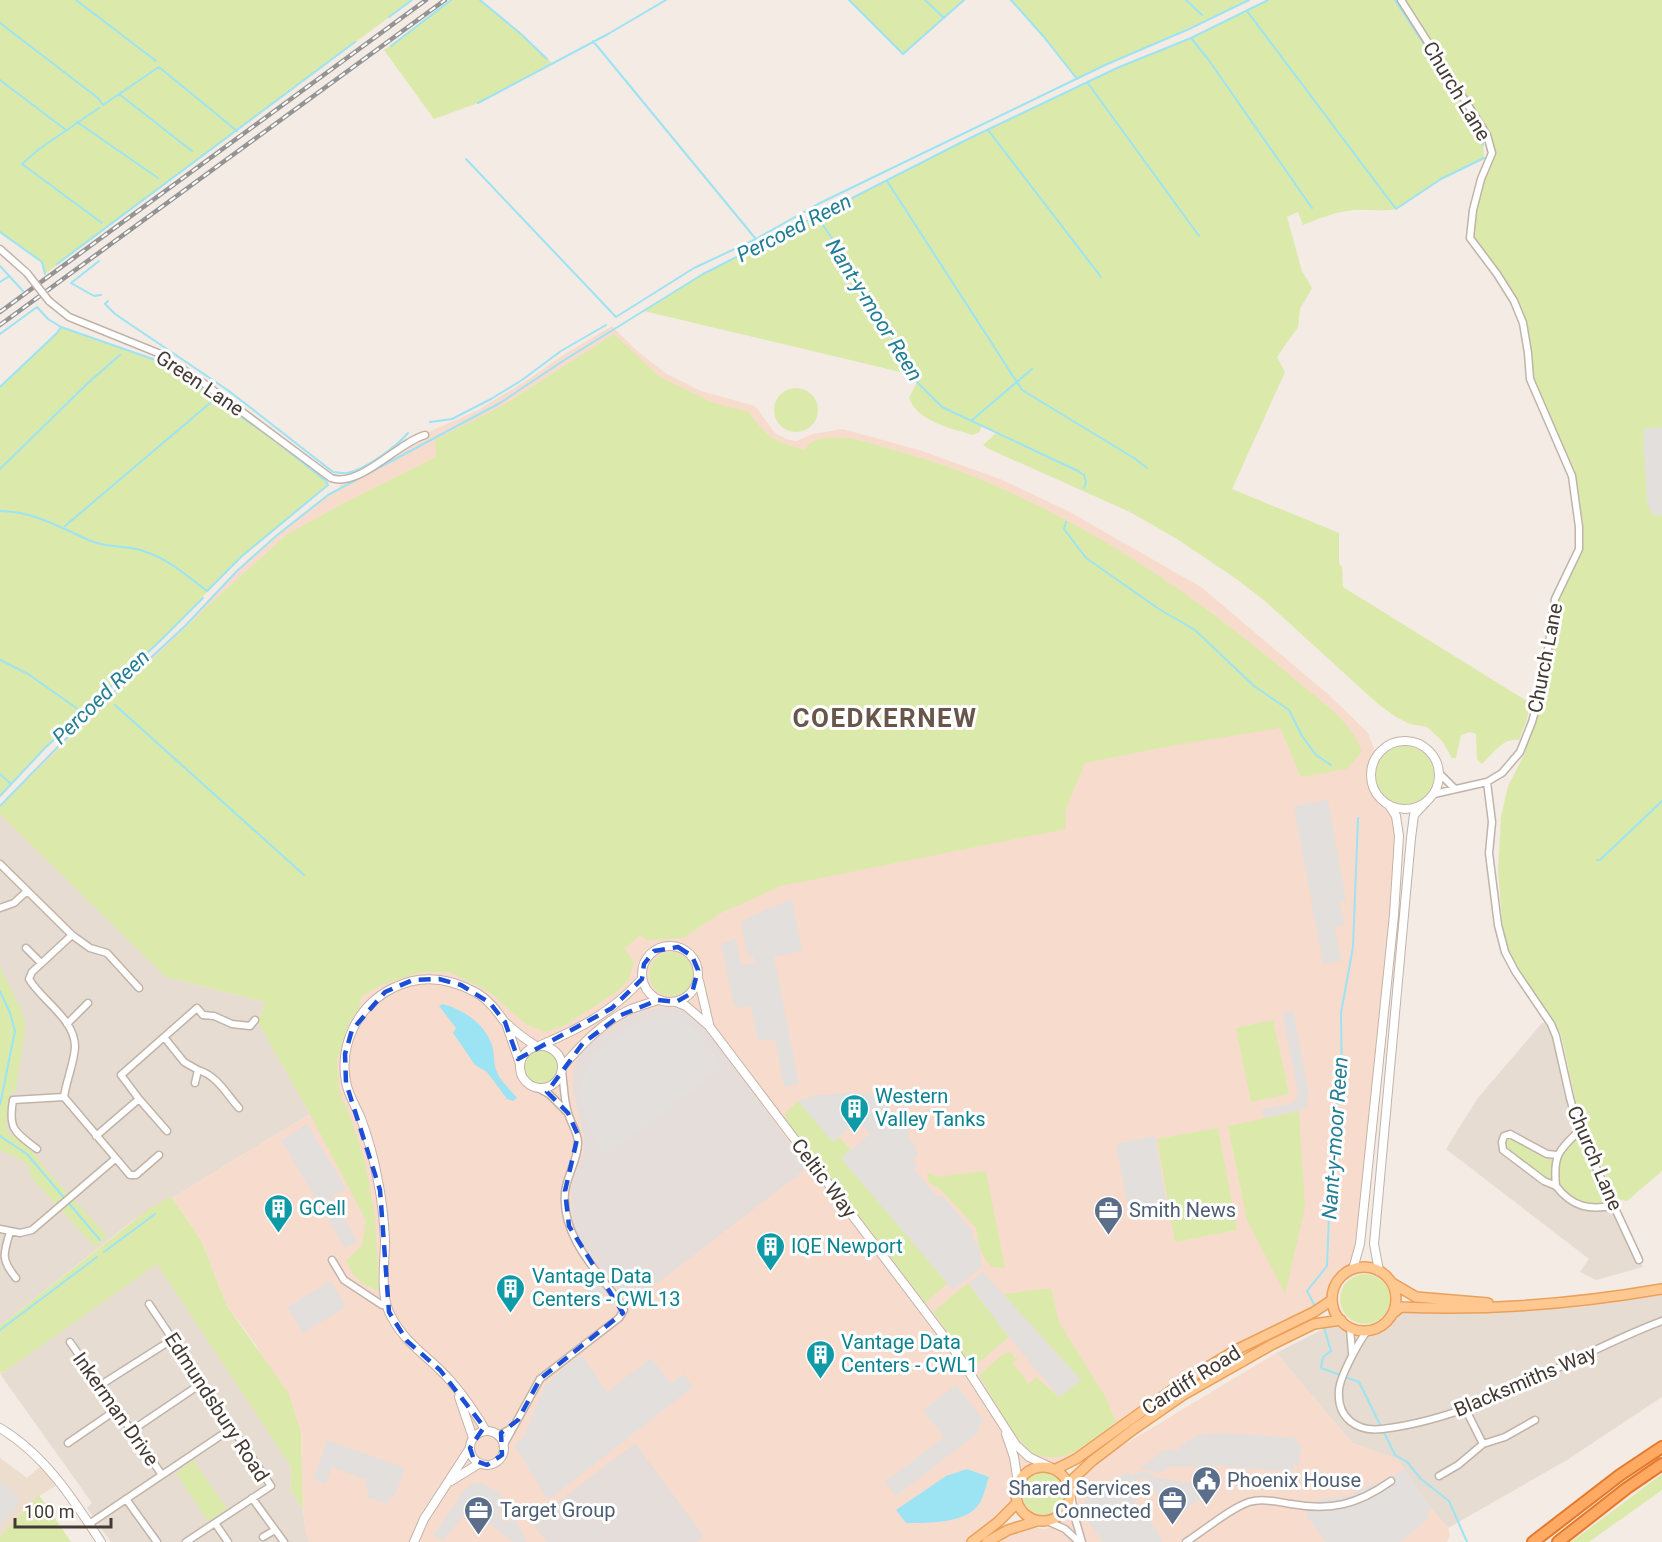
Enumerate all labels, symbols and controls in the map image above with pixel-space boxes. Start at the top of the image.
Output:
street label: Church Lane [1418,37,1496,145]
water label: Percoed Reen [733,189,855,267]
water label: Nant-y-moor Reen [821,235,927,385]
street label: Green Lane [152,345,248,421]
street label: Church Lane [1523,601,1567,715]
water label: Percoed Reen [48,645,154,749]
district label: COEDKERNEW [793,703,978,733]
water label: Nant-y-moor Reen [1317,1056,1353,1220]
place label: Western Valley Tanks [875,1084,986,1131]
building icon: Western Valley Tanks [838,1092,870,1134]
street label: Church Lane [1562,1102,1628,1214]
street label: Celtic Way [786,1134,862,1223]
building icon: GCell [262,1192,294,1234]
office icon: Smith News [1092,1194,1124,1236]
place label: GCell [299,1196,346,1220]
place label: Smith News [1129,1198,1236,1222]
building icon: IQE Newport [754,1230,786,1272]
place label: IQE Newport [791,1234,903,1258]
place label: Vantage Data Centers - CWL13 [532,1264,680,1311]
building icon: Vantage Data Centers - CWL13 [495,1272,527,1314]
street label: Edmundsbury Road [160,1328,274,1486]
place label: Vantage Data Centers - CWL1 [841,1330,978,1377]
building icon: Vantage Data Centers - CWL1 [804,1338,836,1380]
street label: Cardiff Road [1137,1340,1245,1420]
street label: Blacksmiths Way [1450,1340,1600,1422]
street label: Inkerman Drive [68,1348,164,1470]
public building icon: Phoenix House [1190,1464,1222,1506]
place label: Phoenix House [1227,1468,1361,1492]
place label: Shared Services Connected [1008,1476,1151,1523]
office icon: Shared Services Connected [1156,1484,1188,1526]
scale bar [15,1491,111,1529]
office icon: Target Group [463,1494,495,1536]
place label: Target Group [500,1498,616,1522]
text: 100 m [24,1501,75,1522]

